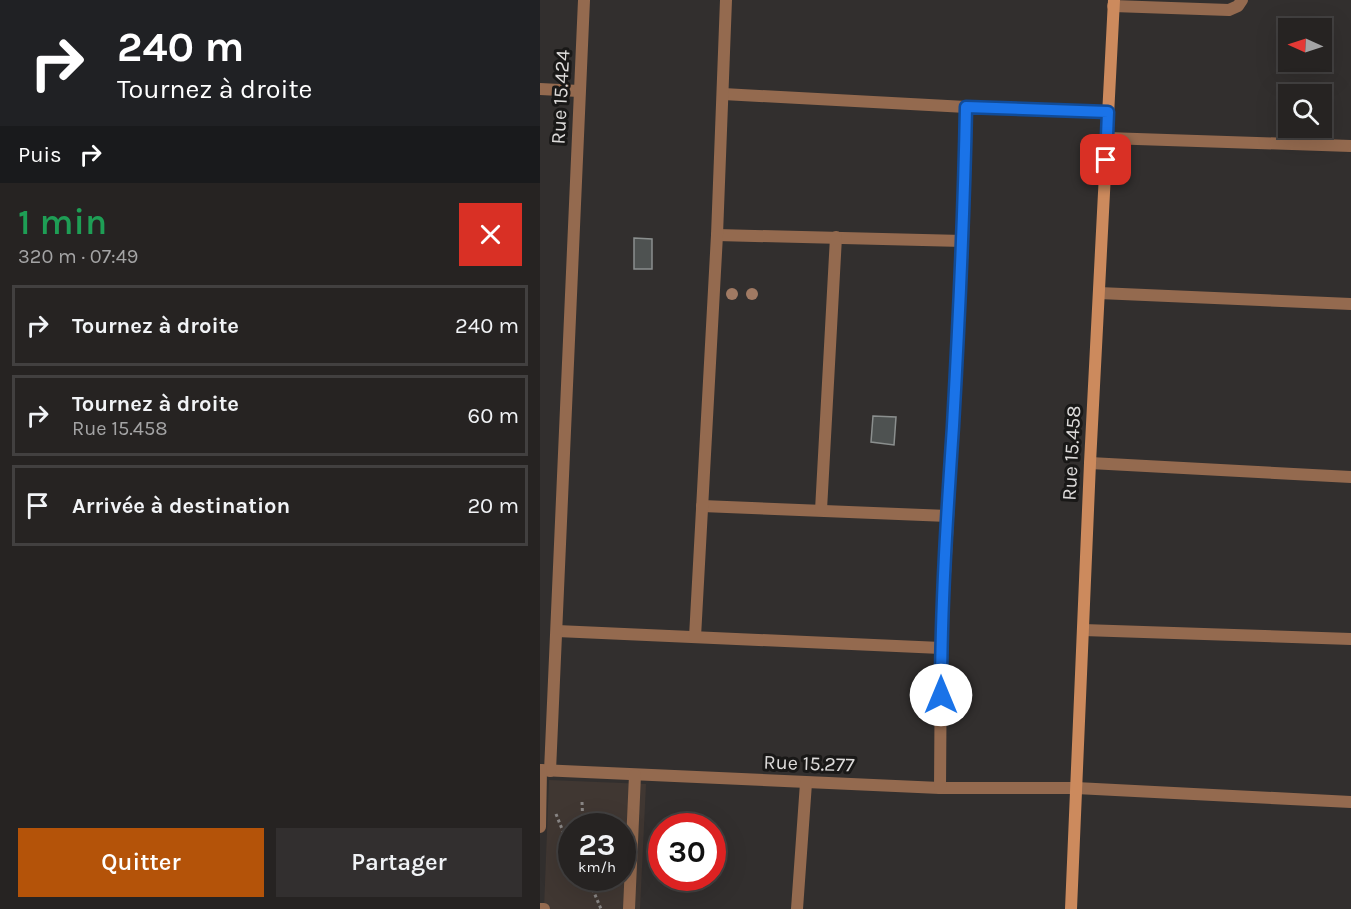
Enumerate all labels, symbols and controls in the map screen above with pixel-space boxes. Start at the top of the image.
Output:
north arrow [1278,18,1332,72]
map controls [1278,18,1332,138]
text: 240 m [117,22,244,72]
icon: right [18,24,96,102]
street label: Rue 15.424 [547,49,574,145]
text: Tournez à droite [117,73,312,105]
button: search [1278,84,1332,138]
pin [1080,134,1131,185]
icon: right [74,138,107,171]
text: Puis [18,142,62,168]
icon: arrive [1089,143,1122,176]
text: 1 min [18,201,107,243]
button: close [459,203,522,266]
text: 320 m · 07:49 [18,245,138,268]
icon: right [21,309,54,342]
text: Tournez à droite [72,313,239,339]
text: 240 m [455,313,519,339]
text: Tournez à droite [72,391,239,417]
icon: right [21,399,54,432]
text: 60 m [468,403,519,429]
street label: Rue 15.458 [1058,405,1085,501]
text: Rue 15.458 [72,417,168,440]
icon: arrive [21,489,54,522]
text: Arrivée à destination [72,493,290,519]
text: 20 m [467,493,519,519]
position arrow [909,663,973,727]
street label: Rue 15.277 [763,750,856,777]
speed limit sign: 30 [648,813,726,891]
text: 23 [579,827,615,863]
button: Quitter [18,828,264,897]
button: Partager [276,828,522,897]
text: km/h [578,858,616,876]

